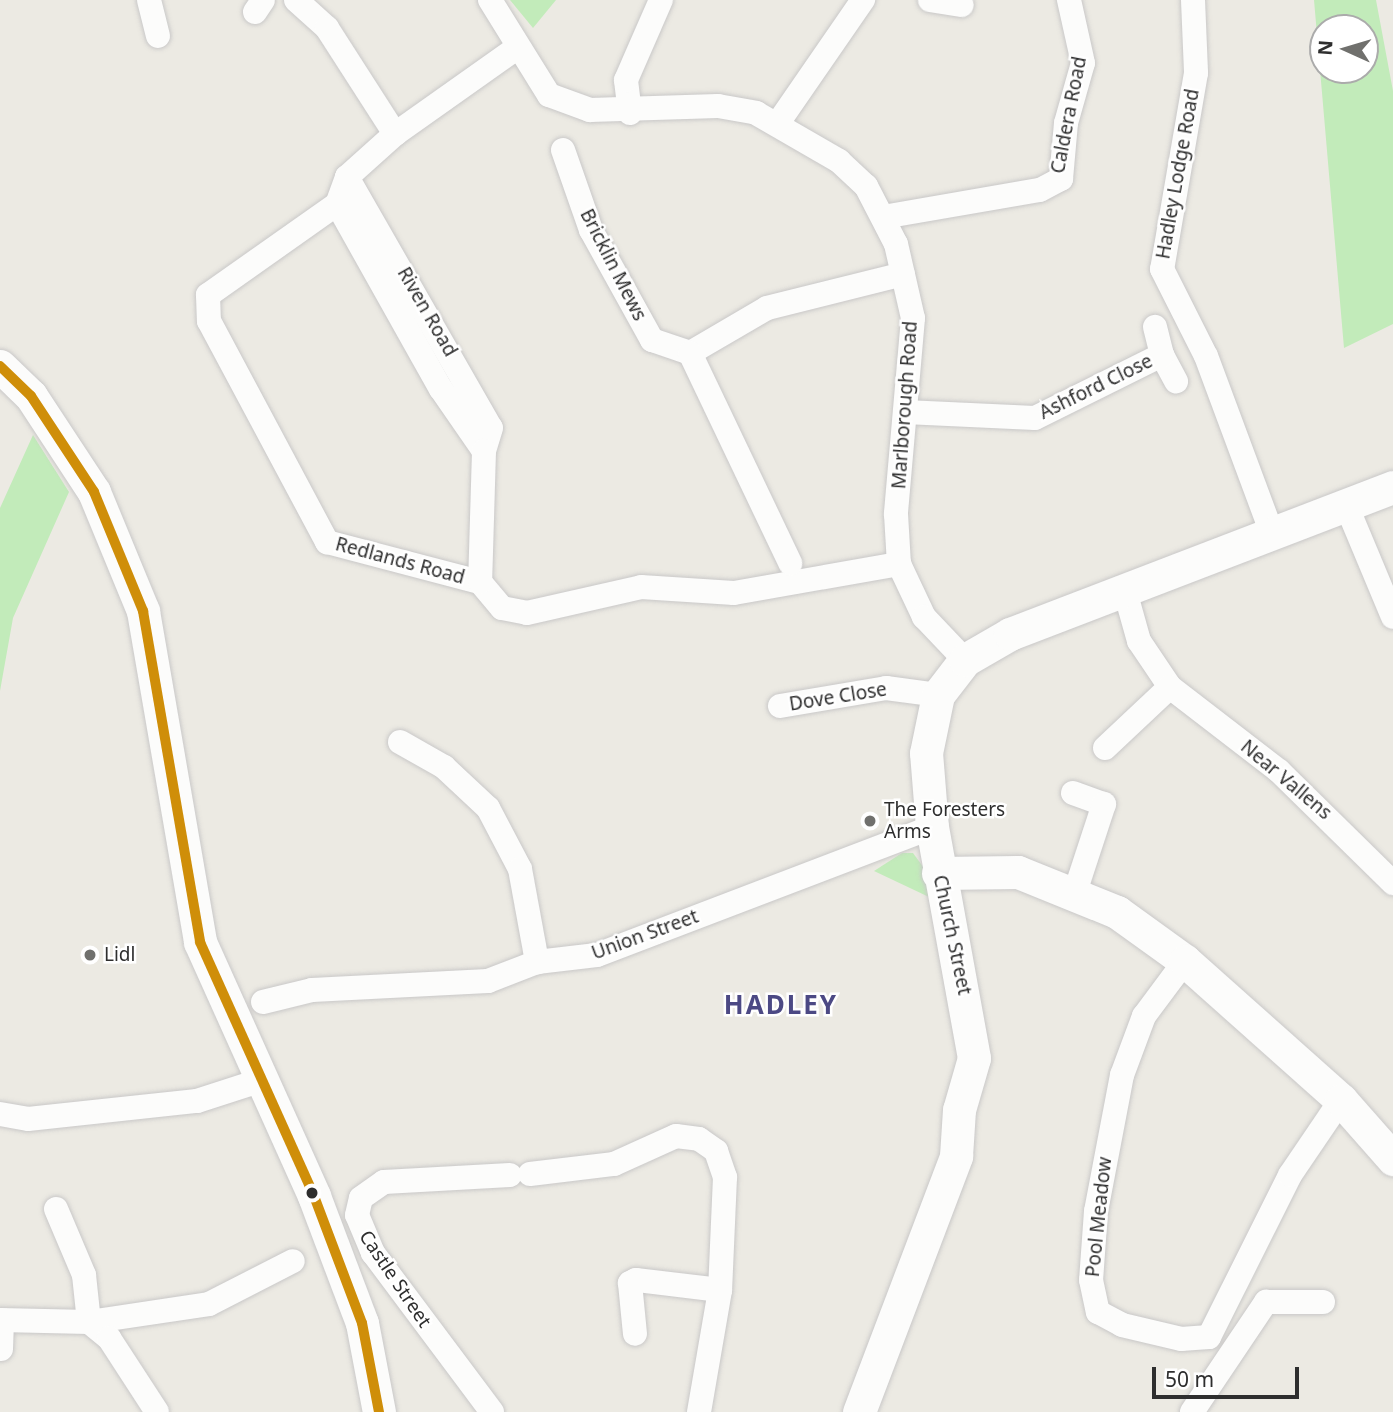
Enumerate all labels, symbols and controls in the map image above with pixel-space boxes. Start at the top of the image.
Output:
north arrow [1309,14,1379,84]
text: N [1312,39,1339,56]
street label: Caldera Road [1046,55,1092,175]
street label: Hadley Lodge Road [1152,87,1204,261]
street label: Bricklin Mews [575,205,651,325]
street label: Riven Road [392,263,462,361]
street label: Marlborough Road [888,320,922,490]
street label: Ashford Close [1036,350,1156,424]
street label: Redlands Road [333,533,467,589]
street label: Dove Close [788,678,888,716]
street label: Near Vallens [1236,735,1336,825]
place label: The Foresters Arms [884,799,1005,843]
marker: The Foresters Arms [862,813,878,829]
street label: Church Street [928,873,976,997]
street label: Union Street [589,905,701,965]
place label: Lidl [104,944,135,966]
marker: Lidl [82,947,98,963]
district label: HADLEY [725,989,837,1021]
street label: Pool Meadow [1081,1156,1117,1278]
unlabelled marker [305,1186,319,1200]
street label: Castle Street [354,1226,436,1332]
scale bar [1155,1352,1302,1396]
text: 50 m [1165,1365,1214,1393]

